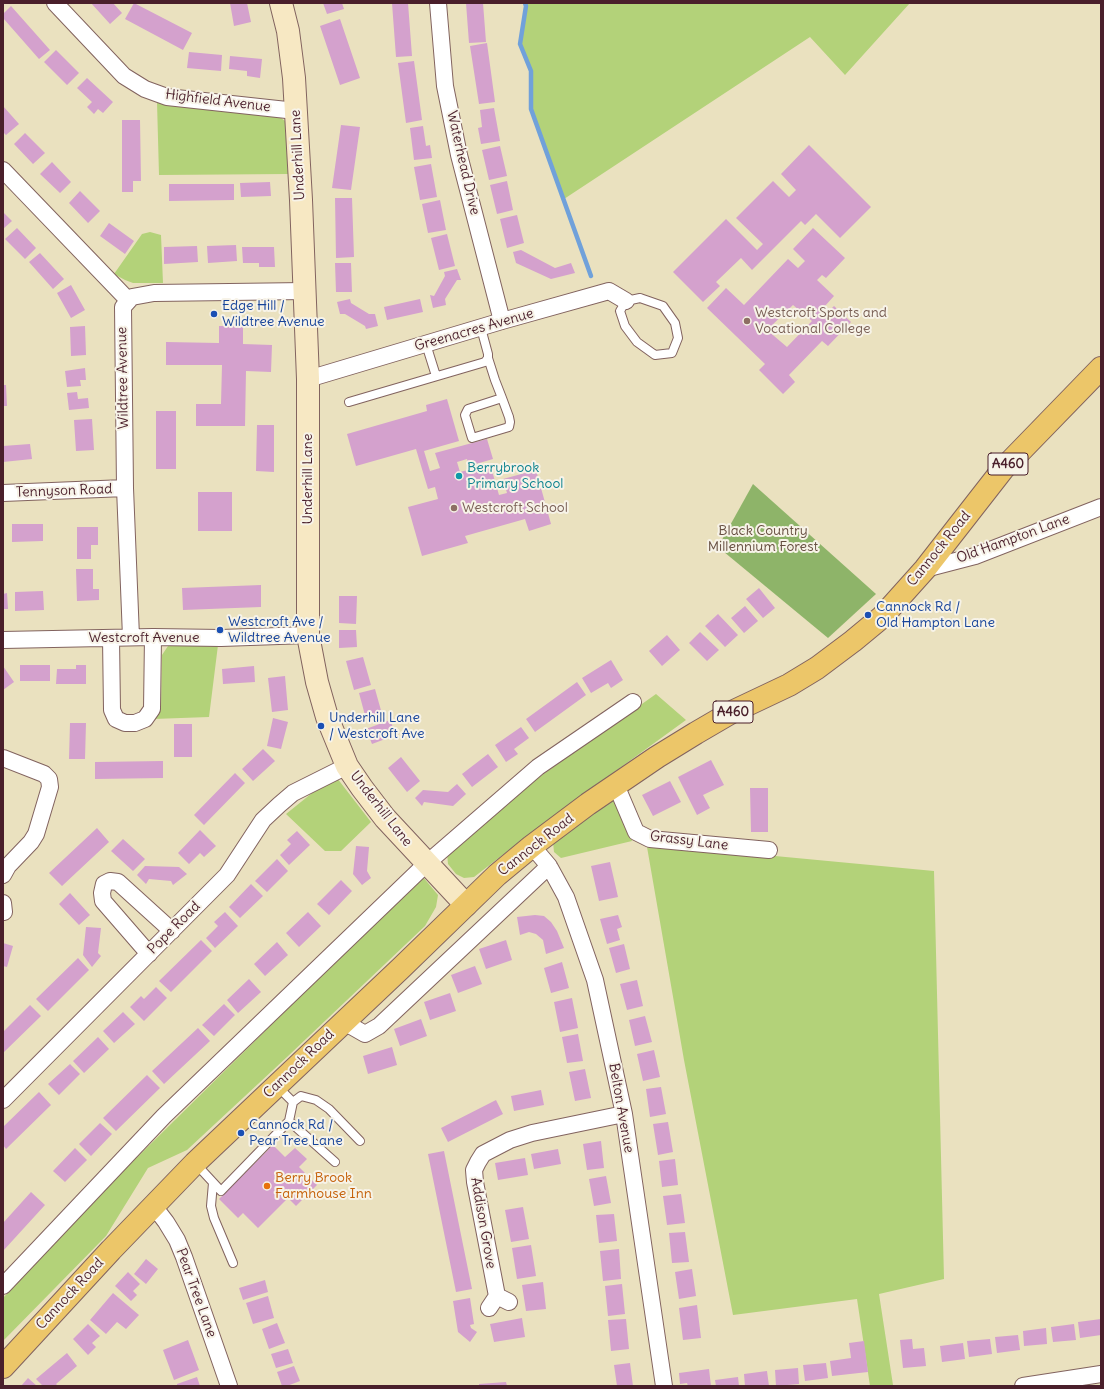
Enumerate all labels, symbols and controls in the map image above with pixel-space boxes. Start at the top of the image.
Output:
street label: Highfield Avenue [164,86,272,116]
street label: Underhill Lane [287,109,309,201]
street label: Waterhead Drive [443,109,483,217]
place label: Edge Hill / Wildtree Avenue [222,298,325,330]
street label: Greenacres Avenue [413,305,535,355]
place label: Westcroft Sports and Vocational College [755,305,887,338]
marker: Edge Hill / Wildtree Avenue [209,309,219,319]
marker: Westcroft Sports and Vocational College [742,316,752,326]
street label: Wildtree Avenue [114,327,132,429]
street label: Underhill Lane [300,434,316,524]
road number: A460 [988,453,1028,475]
place label: Berrybrook Primary School [467,460,563,492]
marker: Berrybrook Primary School [454,471,464,481]
street label: Tennyson Road [15,481,113,501]
place label: Westcroft School [462,500,568,516]
marker: Westcroft School [449,503,459,513]
street label: Cannock Road [904,508,974,590]
street label: Old Hampton Lane [954,511,1072,567]
park label: Black Country Millennium Forest [708,523,818,556]
place label: Cannock Rd / Old Hampton Lane [876,599,995,632]
marker: Cannock Rd / Old Hampton Lane [863,610,873,620]
place label: Westcroft Ave / Wildtree Avenue [228,614,331,646]
marker: Westcroft Ave / Wildtree Avenue [215,625,225,635]
street label: Westcroft Avenue [89,630,199,646]
road number: A460 [713,701,753,723]
place label: Underhill Lane / Westcroft Ave [329,710,425,742]
marker: Underhill Lane / Westcroft Ave [316,721,326,731]
street label: Underhill Lane [346,768,416,850]
street label: Cannock Road [495,810,577,880]
street label: Grassy Lane [649,828,729,854]
street label: Pope Road [144,898,204,958]
street label: Cannock Road [260,1026,338,1102]
street label: Belton Avenue [605,1062,637,1154]
place label: Cannock Rd / Pear Tree Lane [249,1117,343,1150]
marker: Cannock Rd / Pear Tree Lane [236,1128,246,1138]
place label: Berry Brook Farmhouse Inn [275,1170,372,1202]
street label: Addison Grove [467,1176,499,1270]
marker: Berry Brook Farmhouse Inn [262,1181,272,1191]
street label: Pear Tree Lane [172,1246,220,1340]
street label: Cannock Road [33,1255,107,1333]

